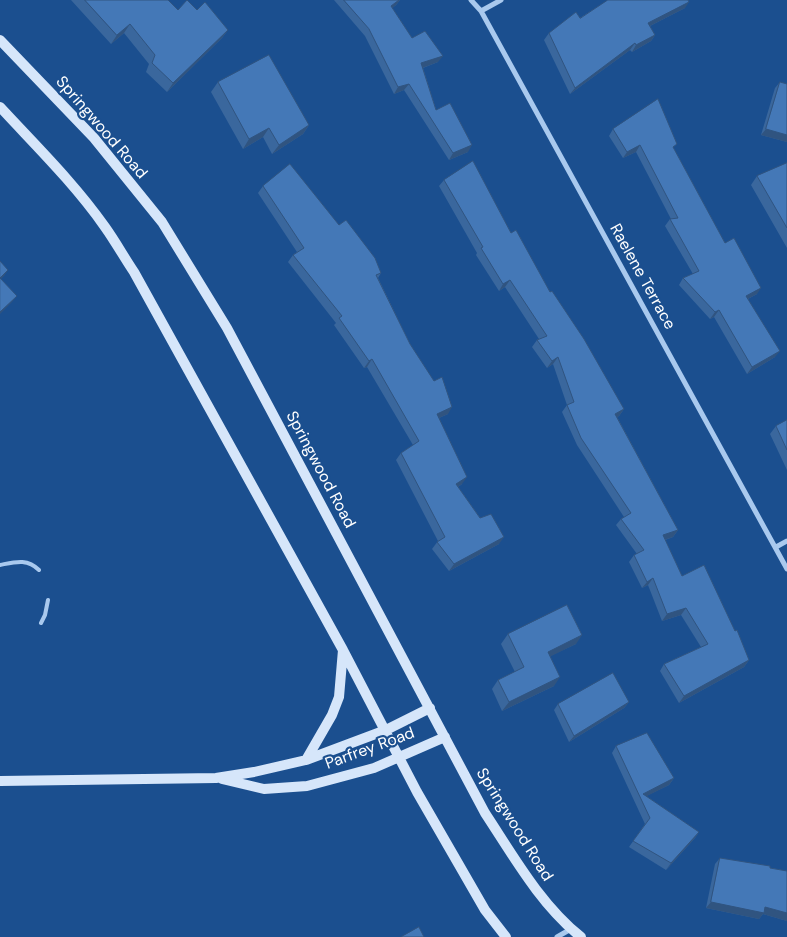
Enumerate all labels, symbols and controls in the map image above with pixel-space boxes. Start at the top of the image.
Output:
street label: Springwood Road [51,73,151,183]
street label: Raelene Terrace [605,221,679,333]
street label: Springwood Road [281,408,359,532]
street label: Parfrey Road [323,724,417,774]
street label: Springwood Road [472,765,556,885]

